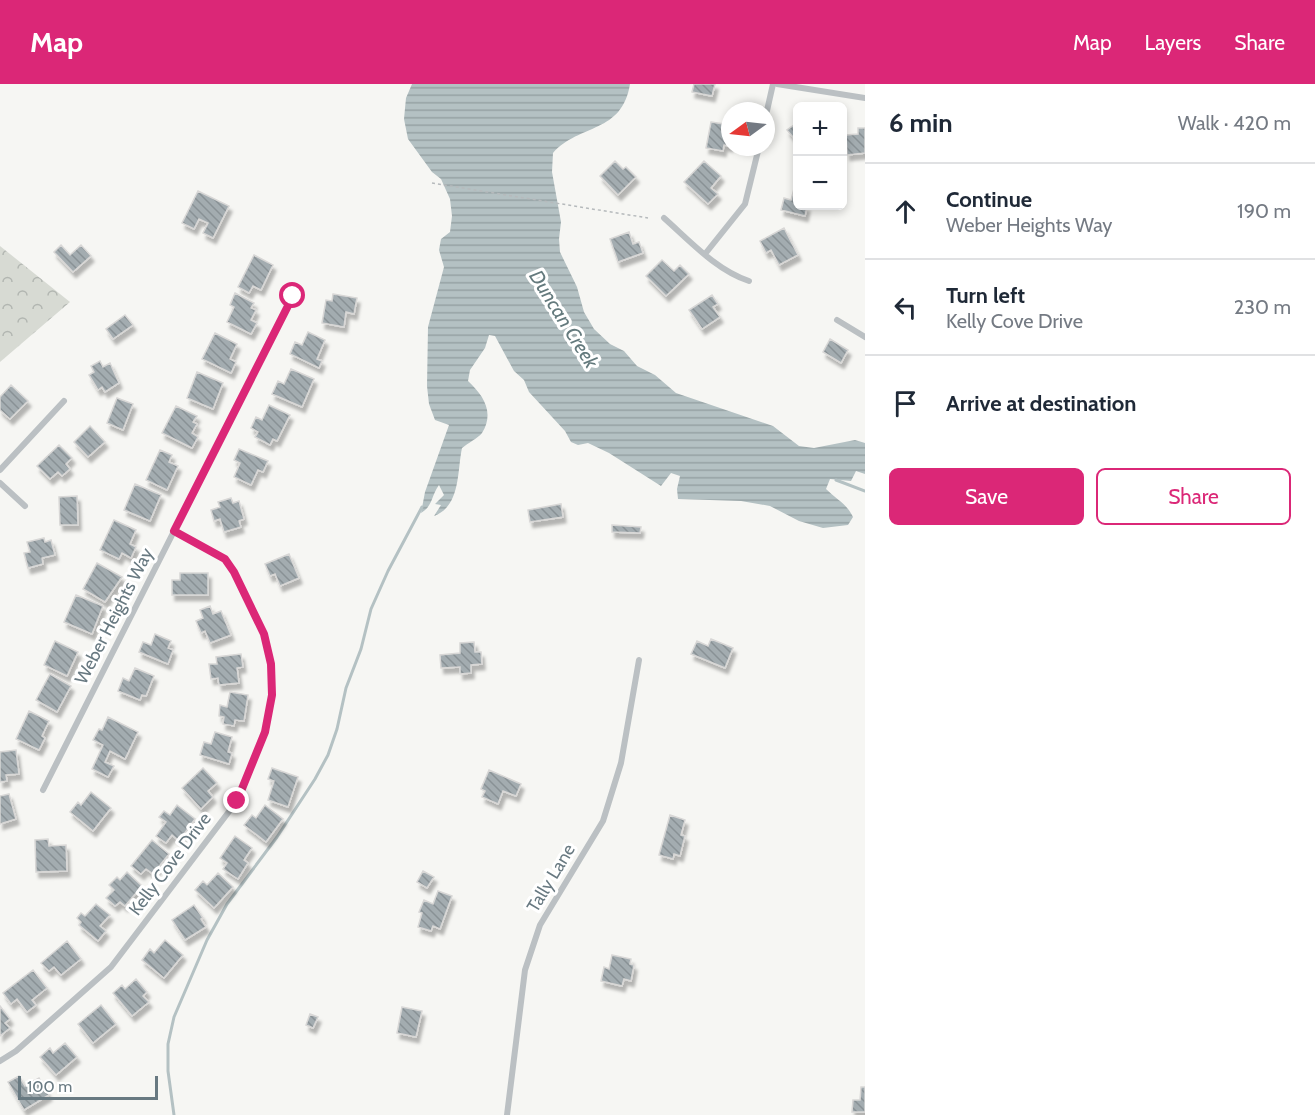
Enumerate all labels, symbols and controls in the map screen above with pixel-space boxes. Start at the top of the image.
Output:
text: Map [30,25,83,59]
text: Map [1073,30,1112,55]
text: Layers [1145,30,1201,55]
text: Share [1234,30,1285,55]
north arrow [721,102,775,156]
map controls [793,102,847,210]
button: + [793,102,847,156]
text: 6 min [889,107,953,139]
text: Walk · 420 m [1178,111,1291,135]
button: − [793,156,847,210]
text: Continue [946,186,1032,213]
icon: ahead [889,195,922,228]
text: 190 m [1237,199,1291,223]
text: Weber Heights Way [946,213,1112,237]
water label: Duncan Creek [524,265,604,374]
route start [279,282,305,308]
text: Turn left [946,282,1025,309]
icon: left [889,291,922,324]
text: 230 m [1234,295,1291,319]
text: Kelly Cove Drive [946,309,1083,333]
icon: arrive [889,387,922,420]
text: Arrive at destination [946,390,1136,417]
button: Save [889,468,1084,525]
button: Share [1096,468,1291,525]
street label: Weber Heights Way [70,544,158,688]
route end [223,787,249,813]
street label: Kelly Cove Drive [124,808,216,920]
street label: Tally Lane [522,840,580,916]
scale bar [18,1073,158,1100]
text: 100 m [27,1077,72,1096]

